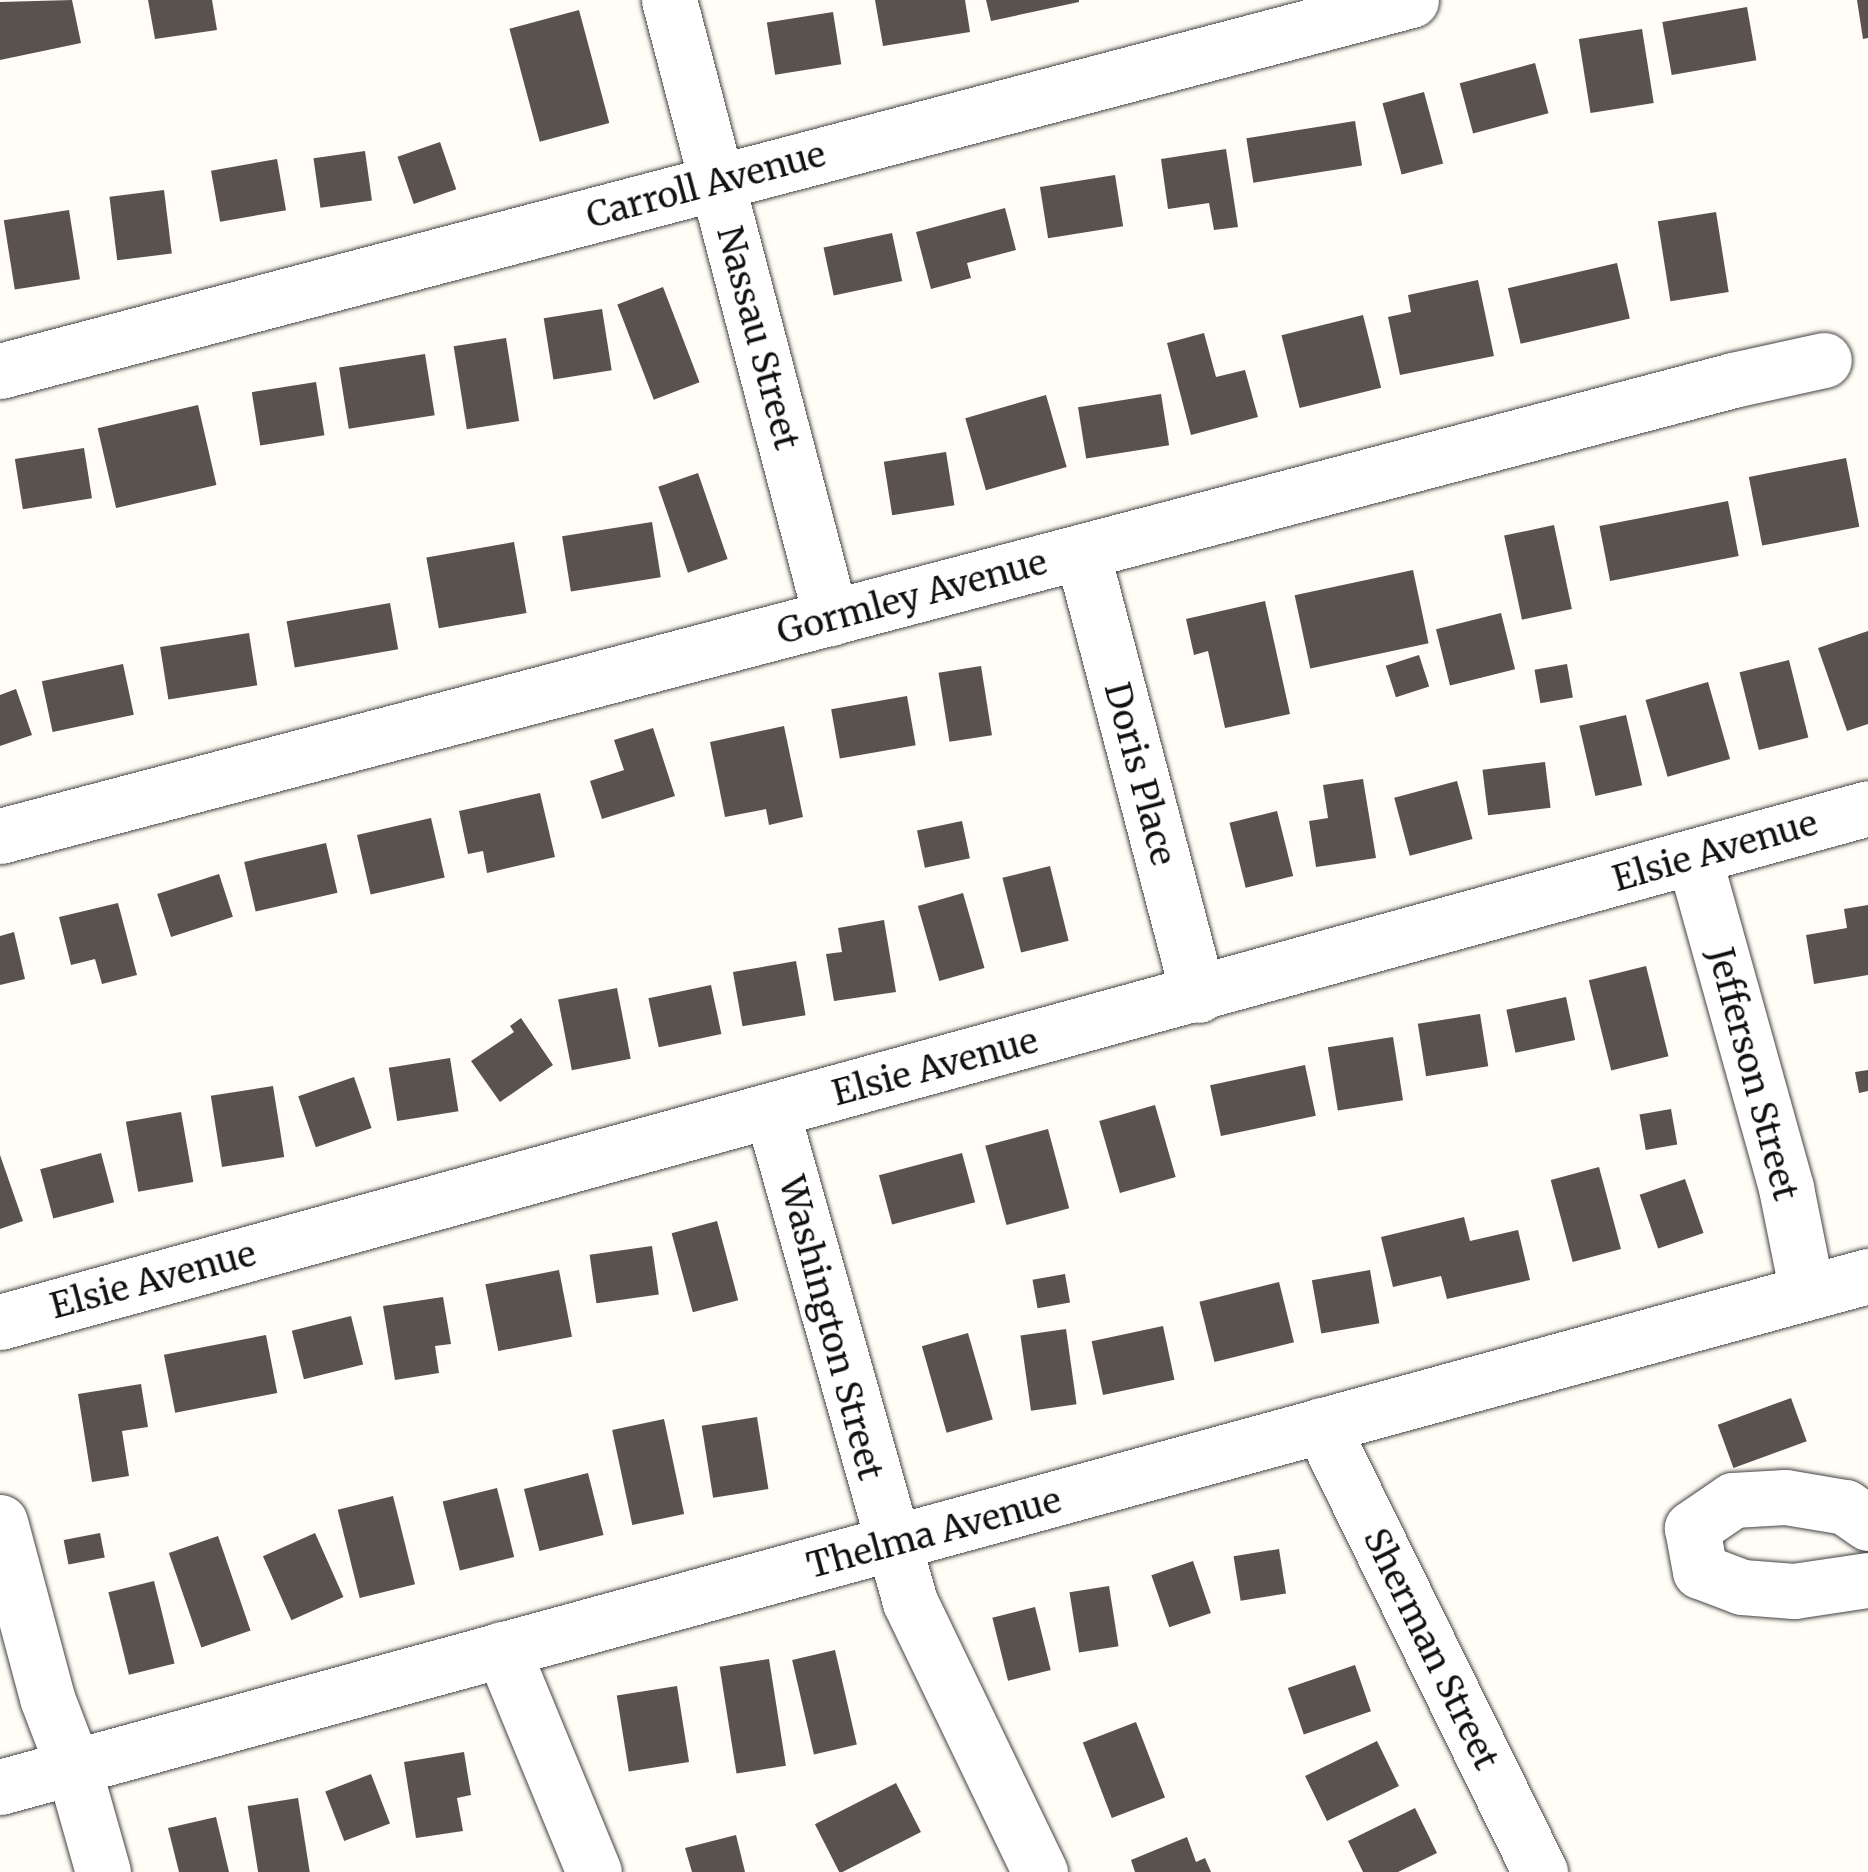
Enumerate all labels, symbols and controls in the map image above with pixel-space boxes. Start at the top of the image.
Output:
street label: Carroll Avenue [582,133,830,237]
street label: Nassau Street [708,222,808,454]
street label: Gormley Avenue [773,541,1051,653]
street label: Doris Place [1095,678,1185,870]
street label: Elsie Avenue [1608,802,1822,900]
street label: Jefferson Street [1699,943,1807,1205]
street label: Elsie Avenue [828,1019,1042,1115]
street label: Washington Street [770,1172,892,1484]
street label: Elsie Avenue [46,1232,260,1328]
street label: Thelma Avenue [802,1479,1066,1587]
street label: Sherman Street [1355,1522,1507,1776]

